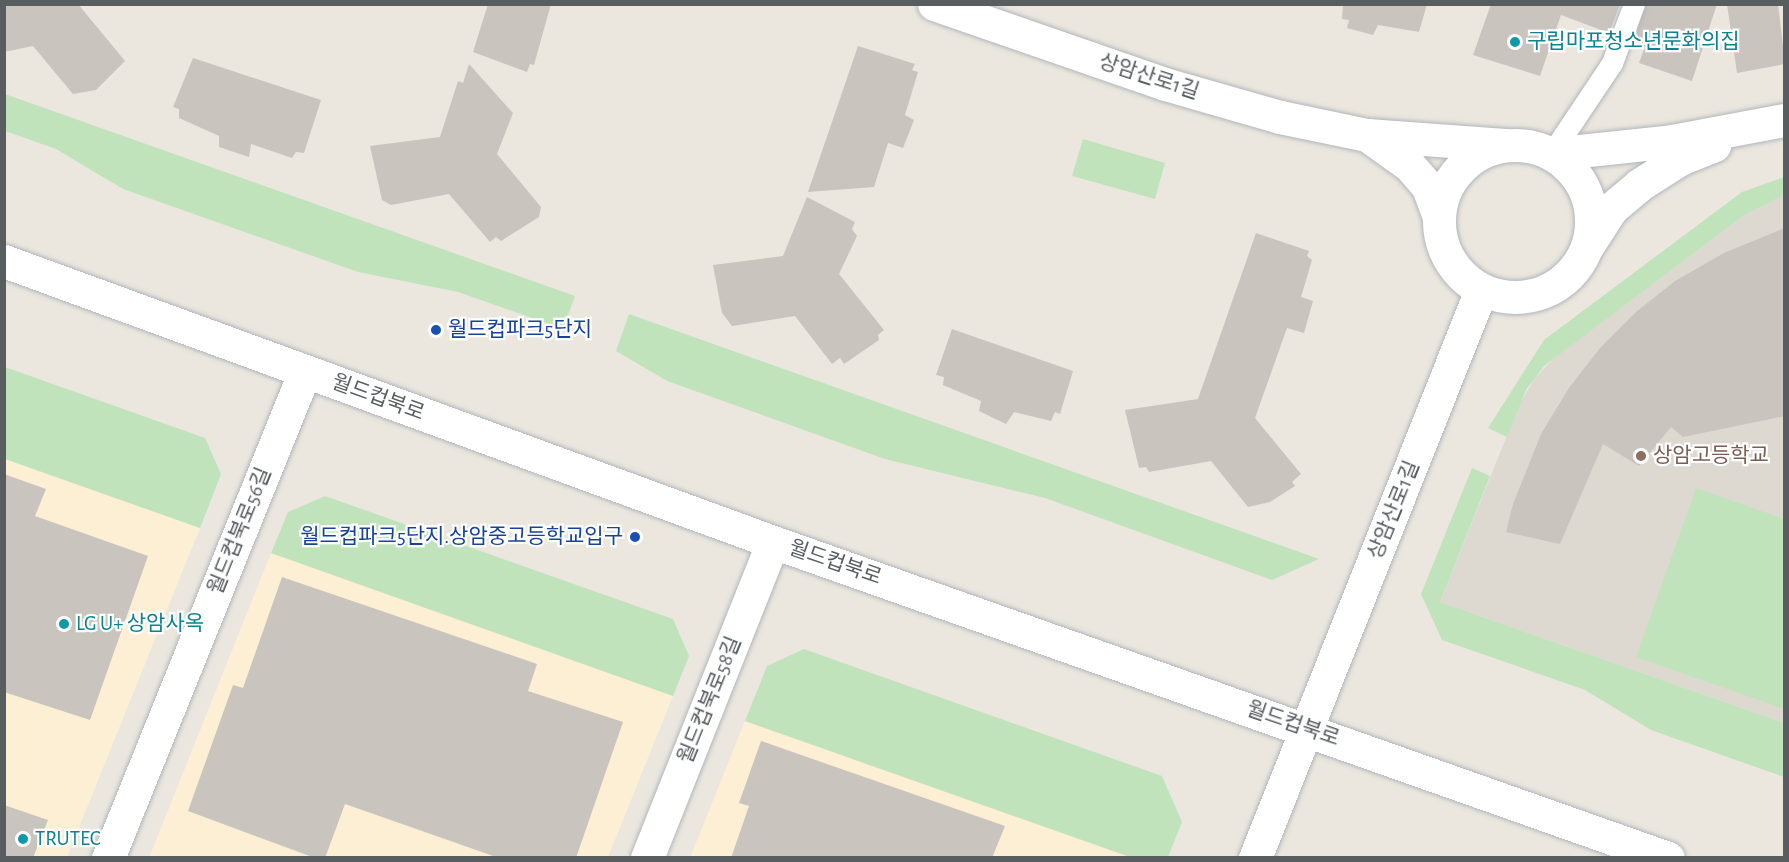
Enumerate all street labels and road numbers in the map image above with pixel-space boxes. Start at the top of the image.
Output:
street label: 상암산로1길 [1096,49,1202,105]
street label: 월드컵북로 [328,370,428,426]
street label: 상암산로1길 [1363,457,1425,563]
street label: 월드컵북로56길 [203,464,277,598]
street label: 월드컵북로 [785,535,885,591]
street label: 월드컵북로58길 [673,633,747,767]
street label: 월드컵북로 [1243,696,1343,752]

